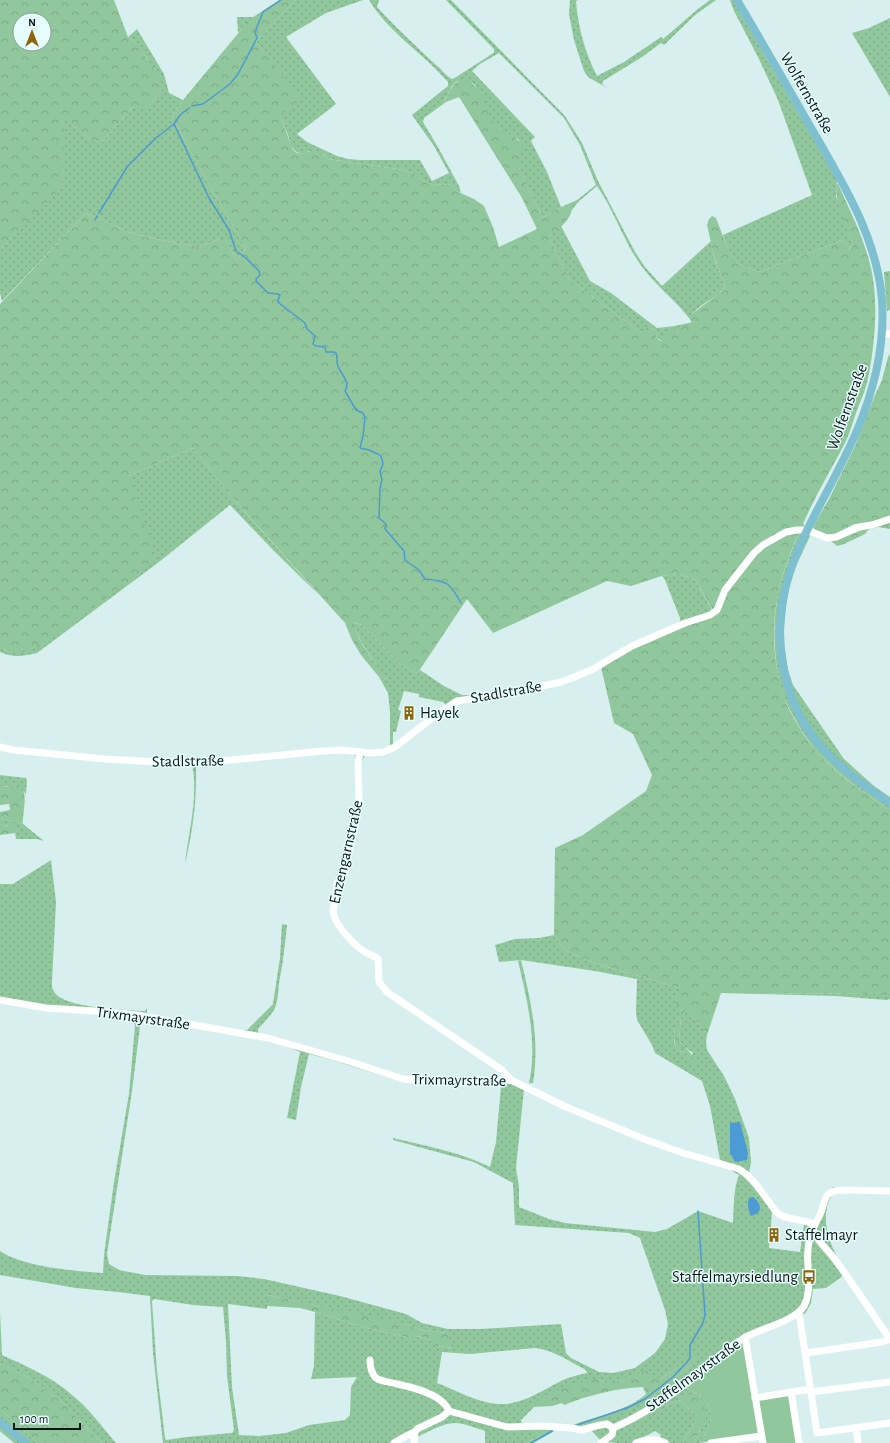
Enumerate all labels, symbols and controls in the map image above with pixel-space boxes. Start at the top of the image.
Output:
north arrow [12,12,52,52]
text: N [28,17,36,28]
street label: Wolfernstraße [777,50,837,136]
street label: Wolfernstraße [824,362,870,452]
street label: Stadlstraße [469,678,543,706]
building icon: Hayek [401,705,417,721]
place label: Hayek [420,705,460,722]
street label: Stadlstraße [152,752,224,770]
street label: Enzengarnstraße [326,799,366,905]
street label: Trixmayrstraße [95,1004,191,1033]
street label: Trixmayrstraße [412,1071,506,1090]
building icon: Staffelmayr [766,1227,782,1243]
place label: Staffelmayr [785,1227,858,1244]
place label: Staffelmayrsiedlung [672,1269,798,1286]
bus stop icon: Staffelmayrsiedlung [801,1269,817,1285]
street label: Staffelmayrstraße [643,1336,744,1415]
scale bar [14,1405,80,1431]
text: 100 m [20,1413,48,1425]

